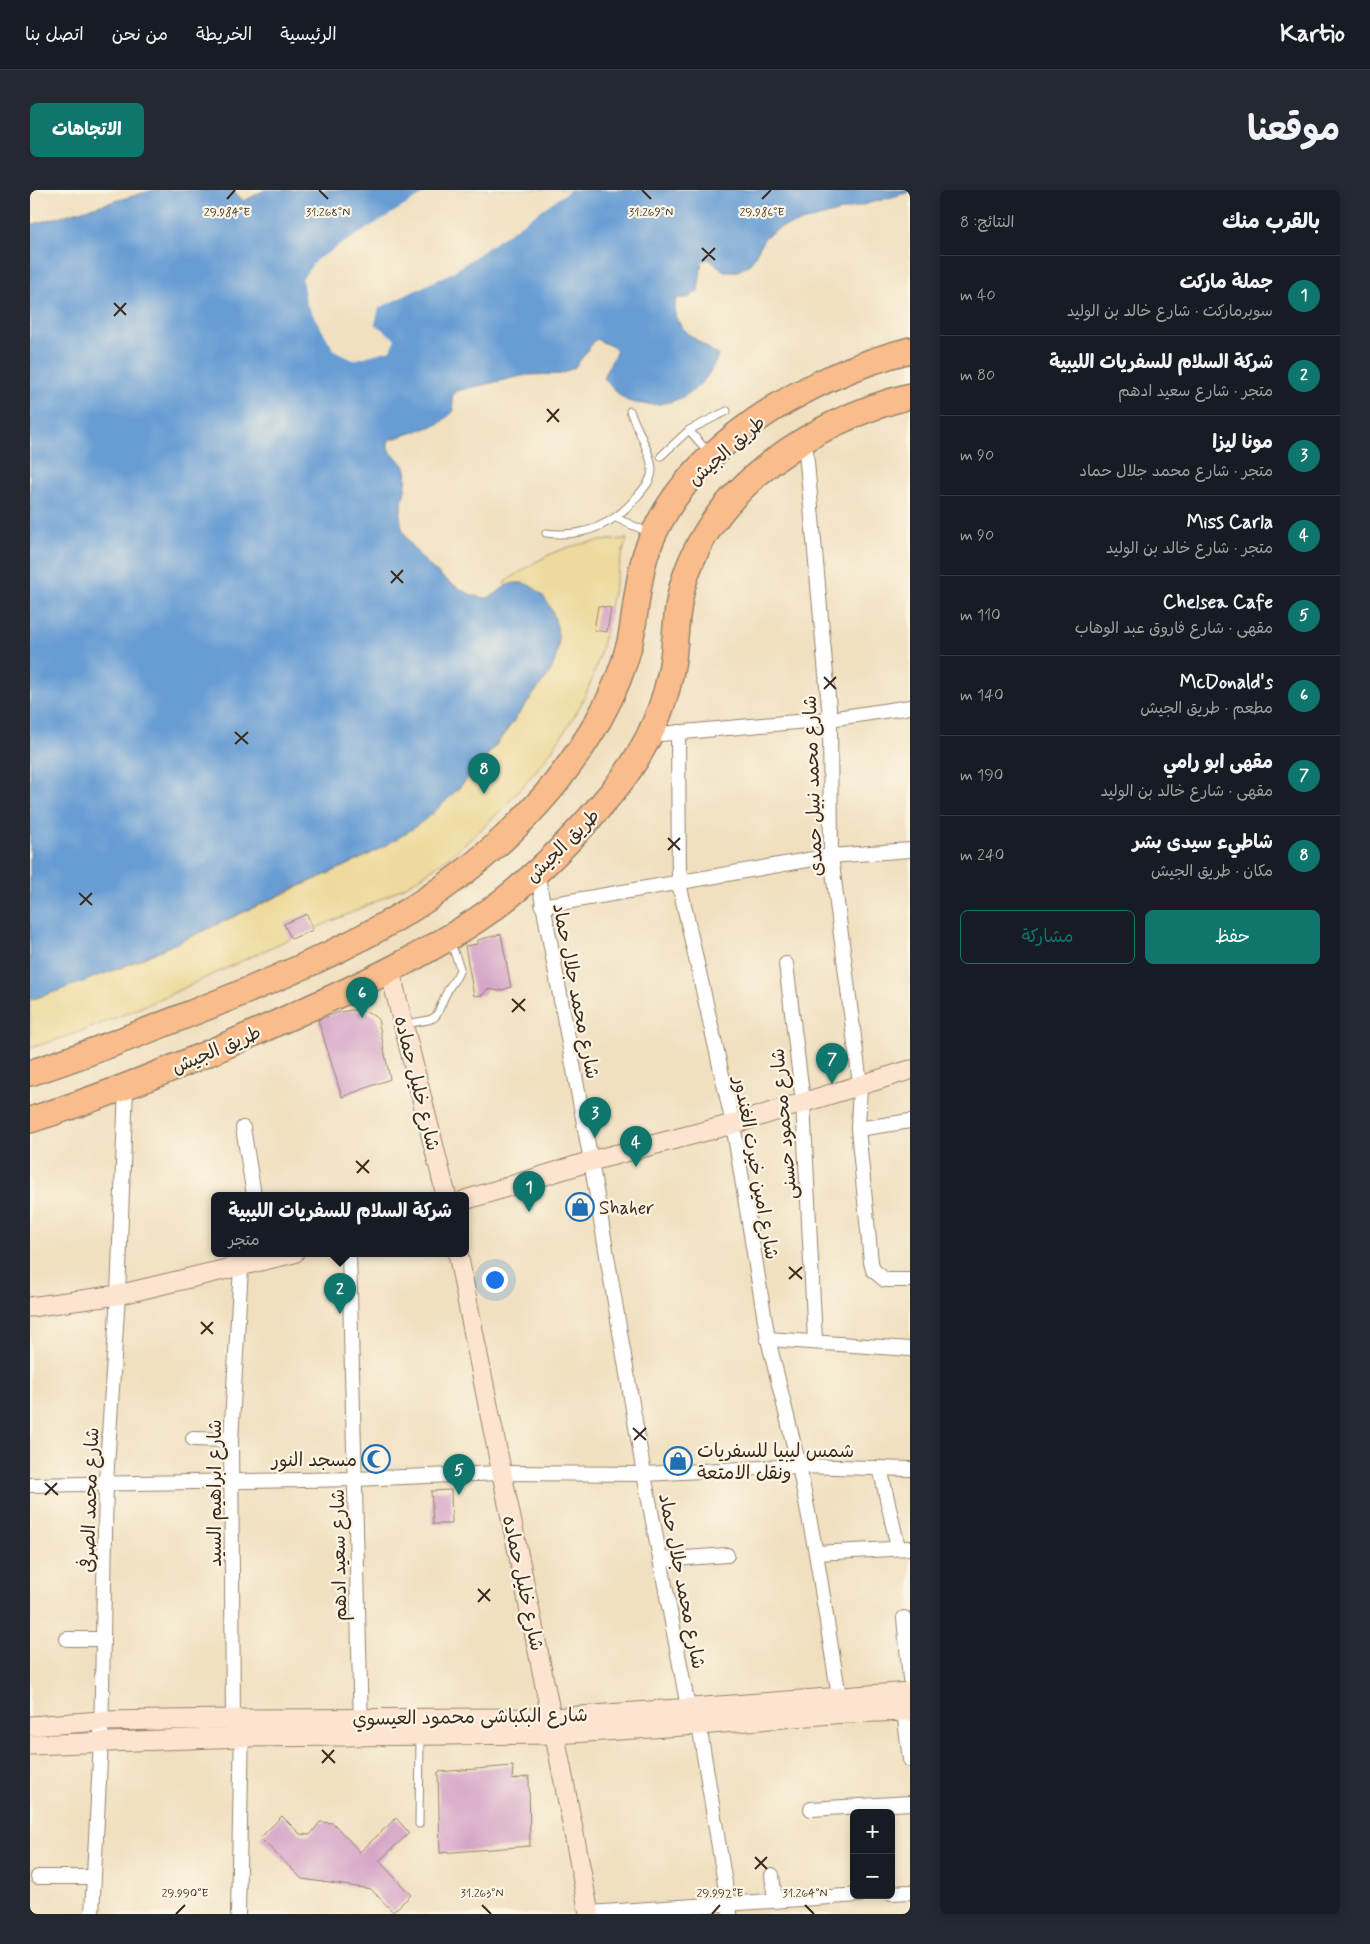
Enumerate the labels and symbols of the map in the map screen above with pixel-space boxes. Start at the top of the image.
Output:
text: 29.984°E [204,205,250,221]
text: 31.268°N [306,205,350,221]
text: 31.269°N [629,205,673,221]
text: 29.986°E [739,205,785,221]
street label: طريق الجيش [683,411,771,492]
street label: شارع محمد نبيل حمدى [798,695,829,877]
pin: 8 [468,753,500,794]
street label: طريق الجيش [521,804,606,889]
street label: شارع محمد جلال حماد [546,901,605,1081]
pin: 6 [346,977,378,1018]
street label: شارع خليل حماده [388,1013,445,1153]
street label: طريق الجيش [168,1020,265,1080]
pin: 7 [816,1043,848,1084]
street label: شارع محمود حسنى [765,1047,804,1200]
street label: شارع امين خيرت الغندور [727,1073,784,1262]
pin: 3 [579,1097,611,1138]
pin: 4 [620,1126,652,1167]
pin: 1 [513,1171,545,1212]
shop icon: Shaher [565,1192,595,1222]
place label: Shaher [599,1196,654,1221]
your location [482,1267,508,1293]
pin: 2 [324,1273,356,1314]
street label: شارع ابراهيم السيد [203,1419,229,1567]
street label: شارع محمد الصرفى [74,1427,106,1573]
place label: شمس ليبيا للسفريات ونقل الامتعة [697,1439,854,1486]
mosque icon: مسجد النور [361,1444,391,1474]
shop icon: شمس ليبيا للسفريات ونقل الامتعة [663,1446,693,1476]
place label: مسجد النور [270,1448,357,1473]
pin: 5 [443,1454,475,1495]
street label: شارع سعيد ادهم [326,1489,354,1621]
street label: شارع محمد جلال حماد [652,1491,711,1671]
street label: شارع خليل حماده [496,1513,549,1653]
street label: شارع البكباشى محمود العيسوي [352,1703,588,1733]
text: 29.990°E [161,1886,209,1902]
text: 31.263°N [461,1886,503,1902]
text: 29.992°E [696,1886,744,1902]
text: 31.264°N [782,1886,828,1902]

